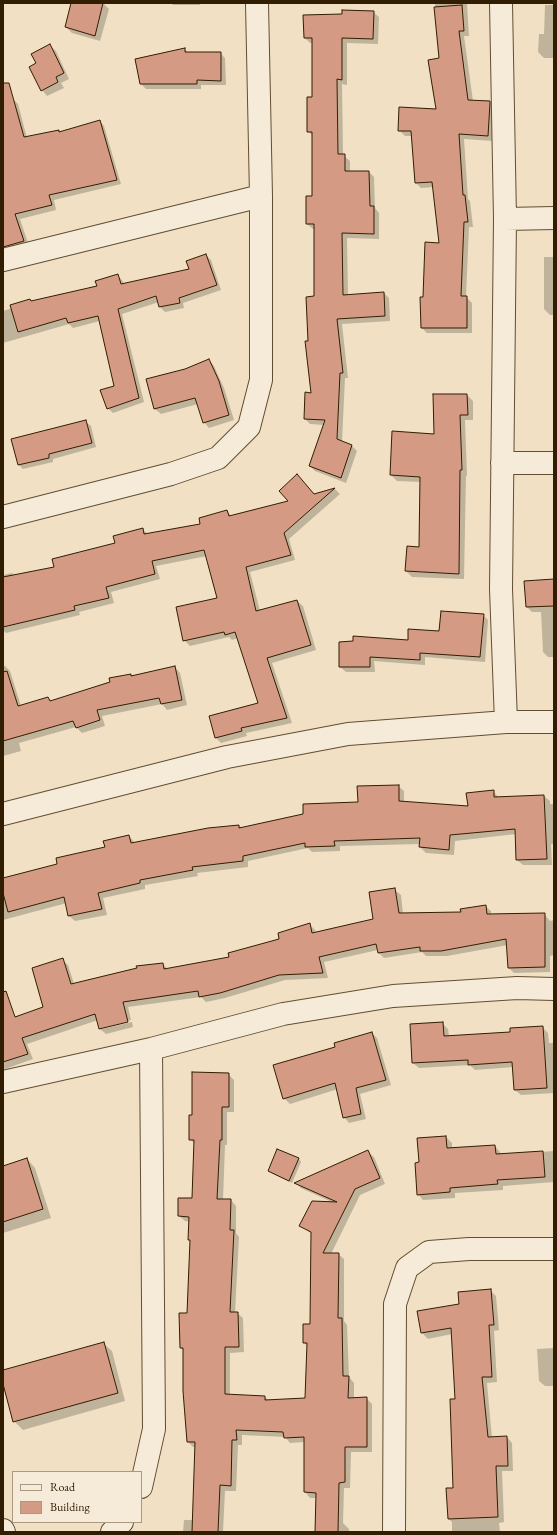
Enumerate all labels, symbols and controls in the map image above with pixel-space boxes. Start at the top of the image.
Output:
legend [12,1471,142,1523]
text: Road [50,1479,75,1495]
text: Building [50,1499,90,1515]

